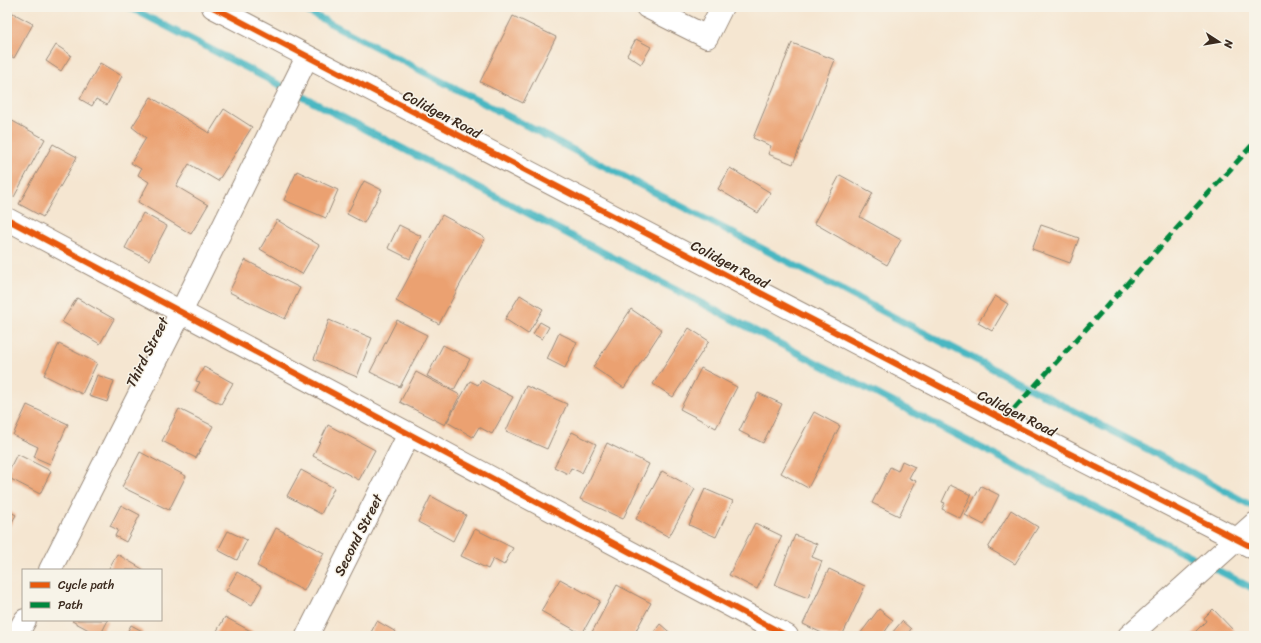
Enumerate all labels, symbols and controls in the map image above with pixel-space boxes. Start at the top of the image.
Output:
north arrow [1199,22,1239,62]
text: N [1218,37,1239,50]
street label: Colidgen Road [398,83,487,146]
street label: Colidgen Road [686,233,775,296]
street label: Third Street [119,311,177,392]
street label: Colidgen Road [973,383,1062,445]
street label: Second Street [327,489,390,581]
legend [22,569,162,621]
text: Cycle path [58,574,114,596]
text: Path [58,594,83,616]

